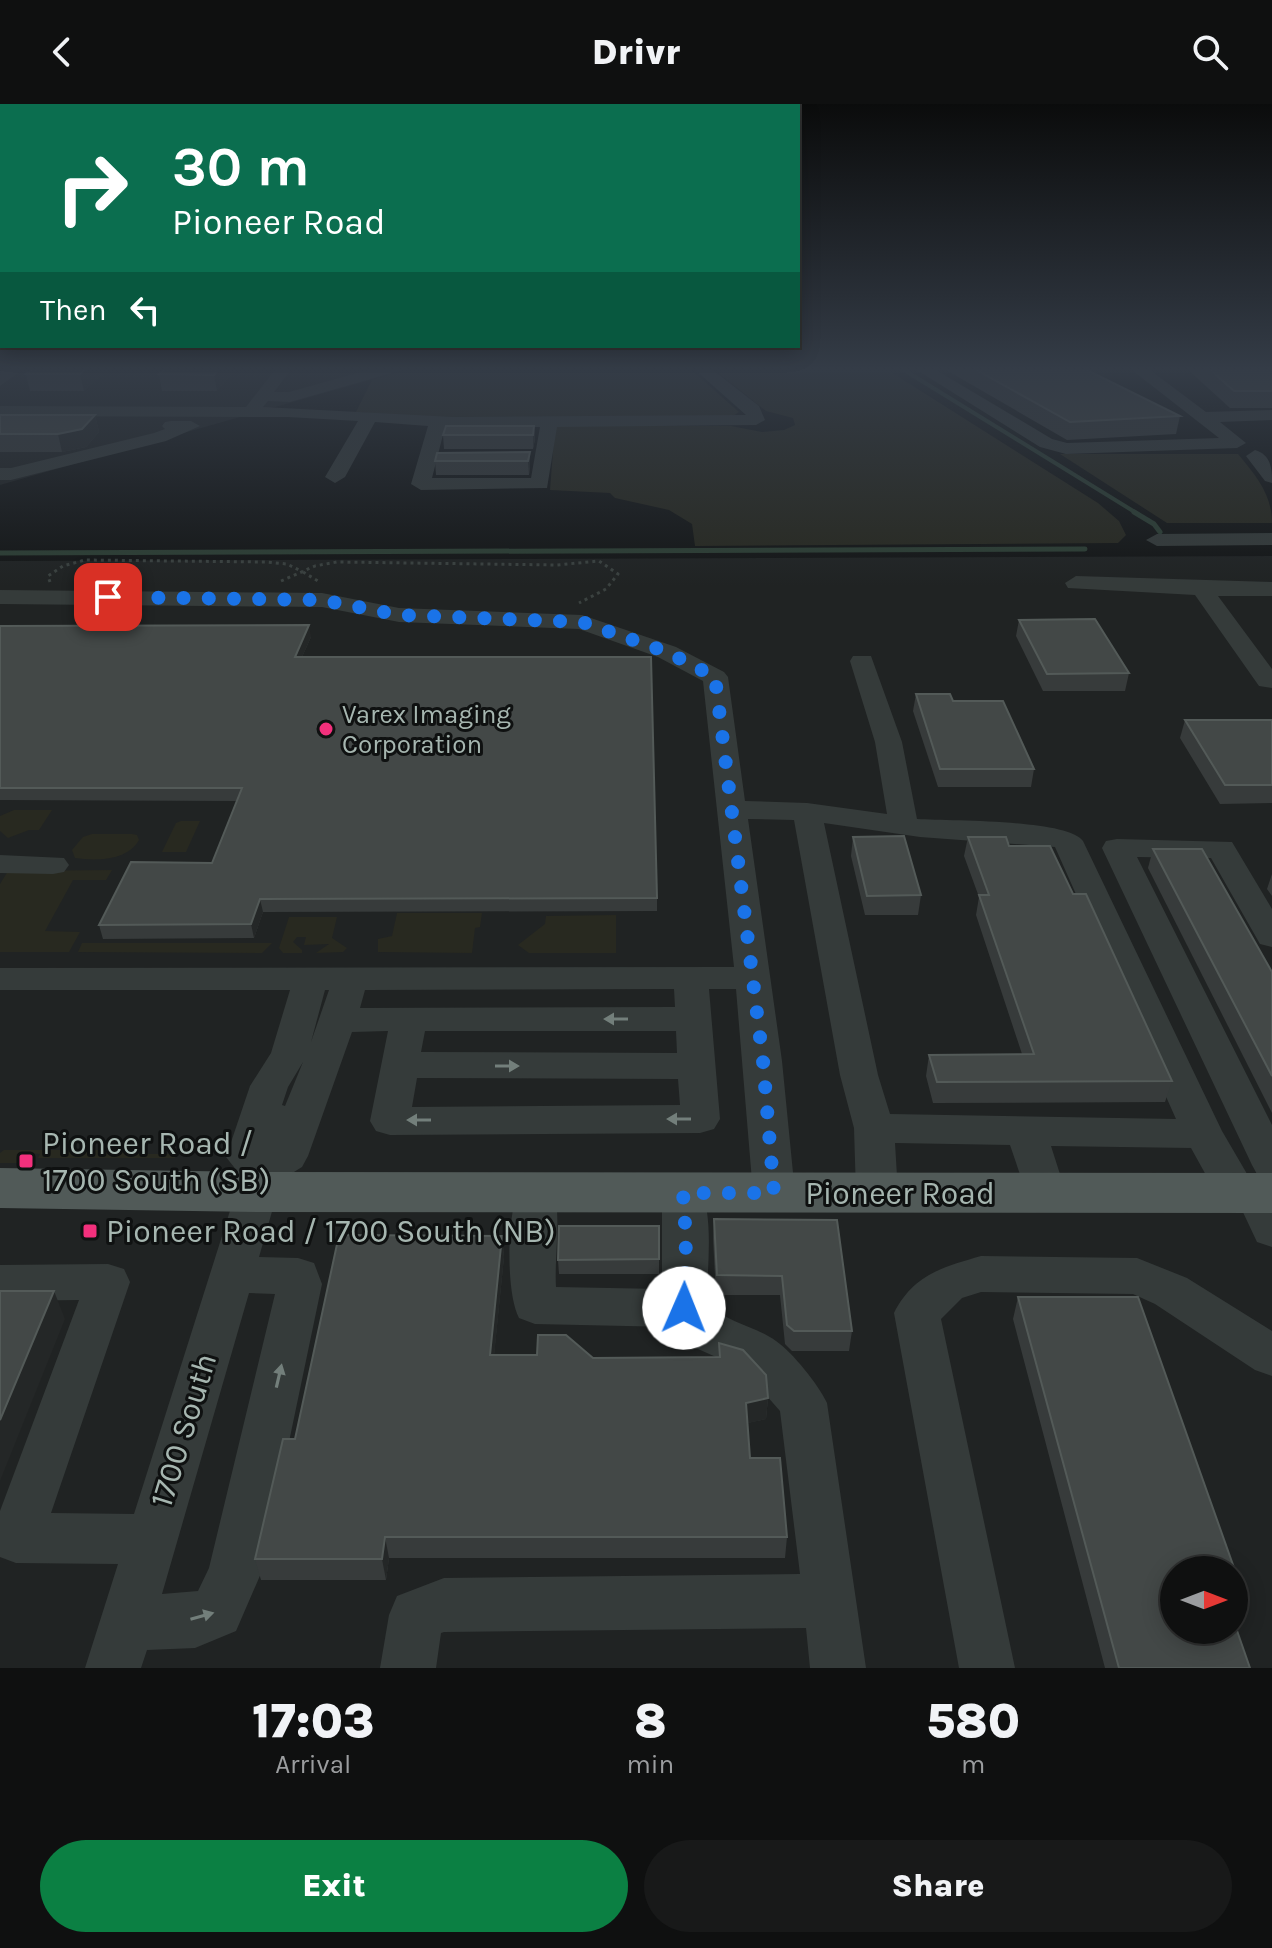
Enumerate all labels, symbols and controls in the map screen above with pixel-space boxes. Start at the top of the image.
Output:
icon: back [40,30,84,74]
icon: search [1188,30,1232,74]
text: Drivr [592,31,680,73]
text: 30 m [172,134,310,199]
icon: right [40,136,144,240]
text: Pioneer Road [172,201,385,243]
icon: left [123,288,167,332]
text: Then [40,292,107,328]
pin [74,563,142,631]
icon: arrive [86,575,130,619]
place label: Varex Imaging Corporation [342,699,511,760]
marker: Varex Imaging Corporation [317,720,335,738]
one-way arrow [603,1013,628,1025]
one-way arrow [495,1060,520,1072]
one-way arrow [666,1113,691,1125]
one-way arrow [406,1114,431,1126]
place label: Pioneer Road / 1700 South (SB) [42,1125,270,1199]
marker: Pioneer Road / 1700 South (SB) [17,1152,35,1170]
street label: Pioneer Road [805,1175,995,1212]
place label: Pioneer Road / 1700 South (NB) [106,1213,556,1250]
marker: Pioneer Road / 1700 South (NB) [81,1222,99,1240]
position arrow [642,1266,726,1350]
street label: 1700 South [143,1349,224,1511]
one-way arrow [273,1364,286,1389]
north arrow [1160,1556,1248,1644]
map controls [1160,1556,1248,1644]
one-way arrow [191,1609,215,1622]
text: 17:03 [252,1693,374,1749]
text: 8 [634,1693,667,1749]
text: 580 [926,1693,1020,1749]
text: Arrival [275,1749,351,1780]
text: min [626,1749,674,1780]
text: m [961,1749,985,1780]
button: Exit [40,1840,628,1932]
button: Share [644,1840,1232,1932]

